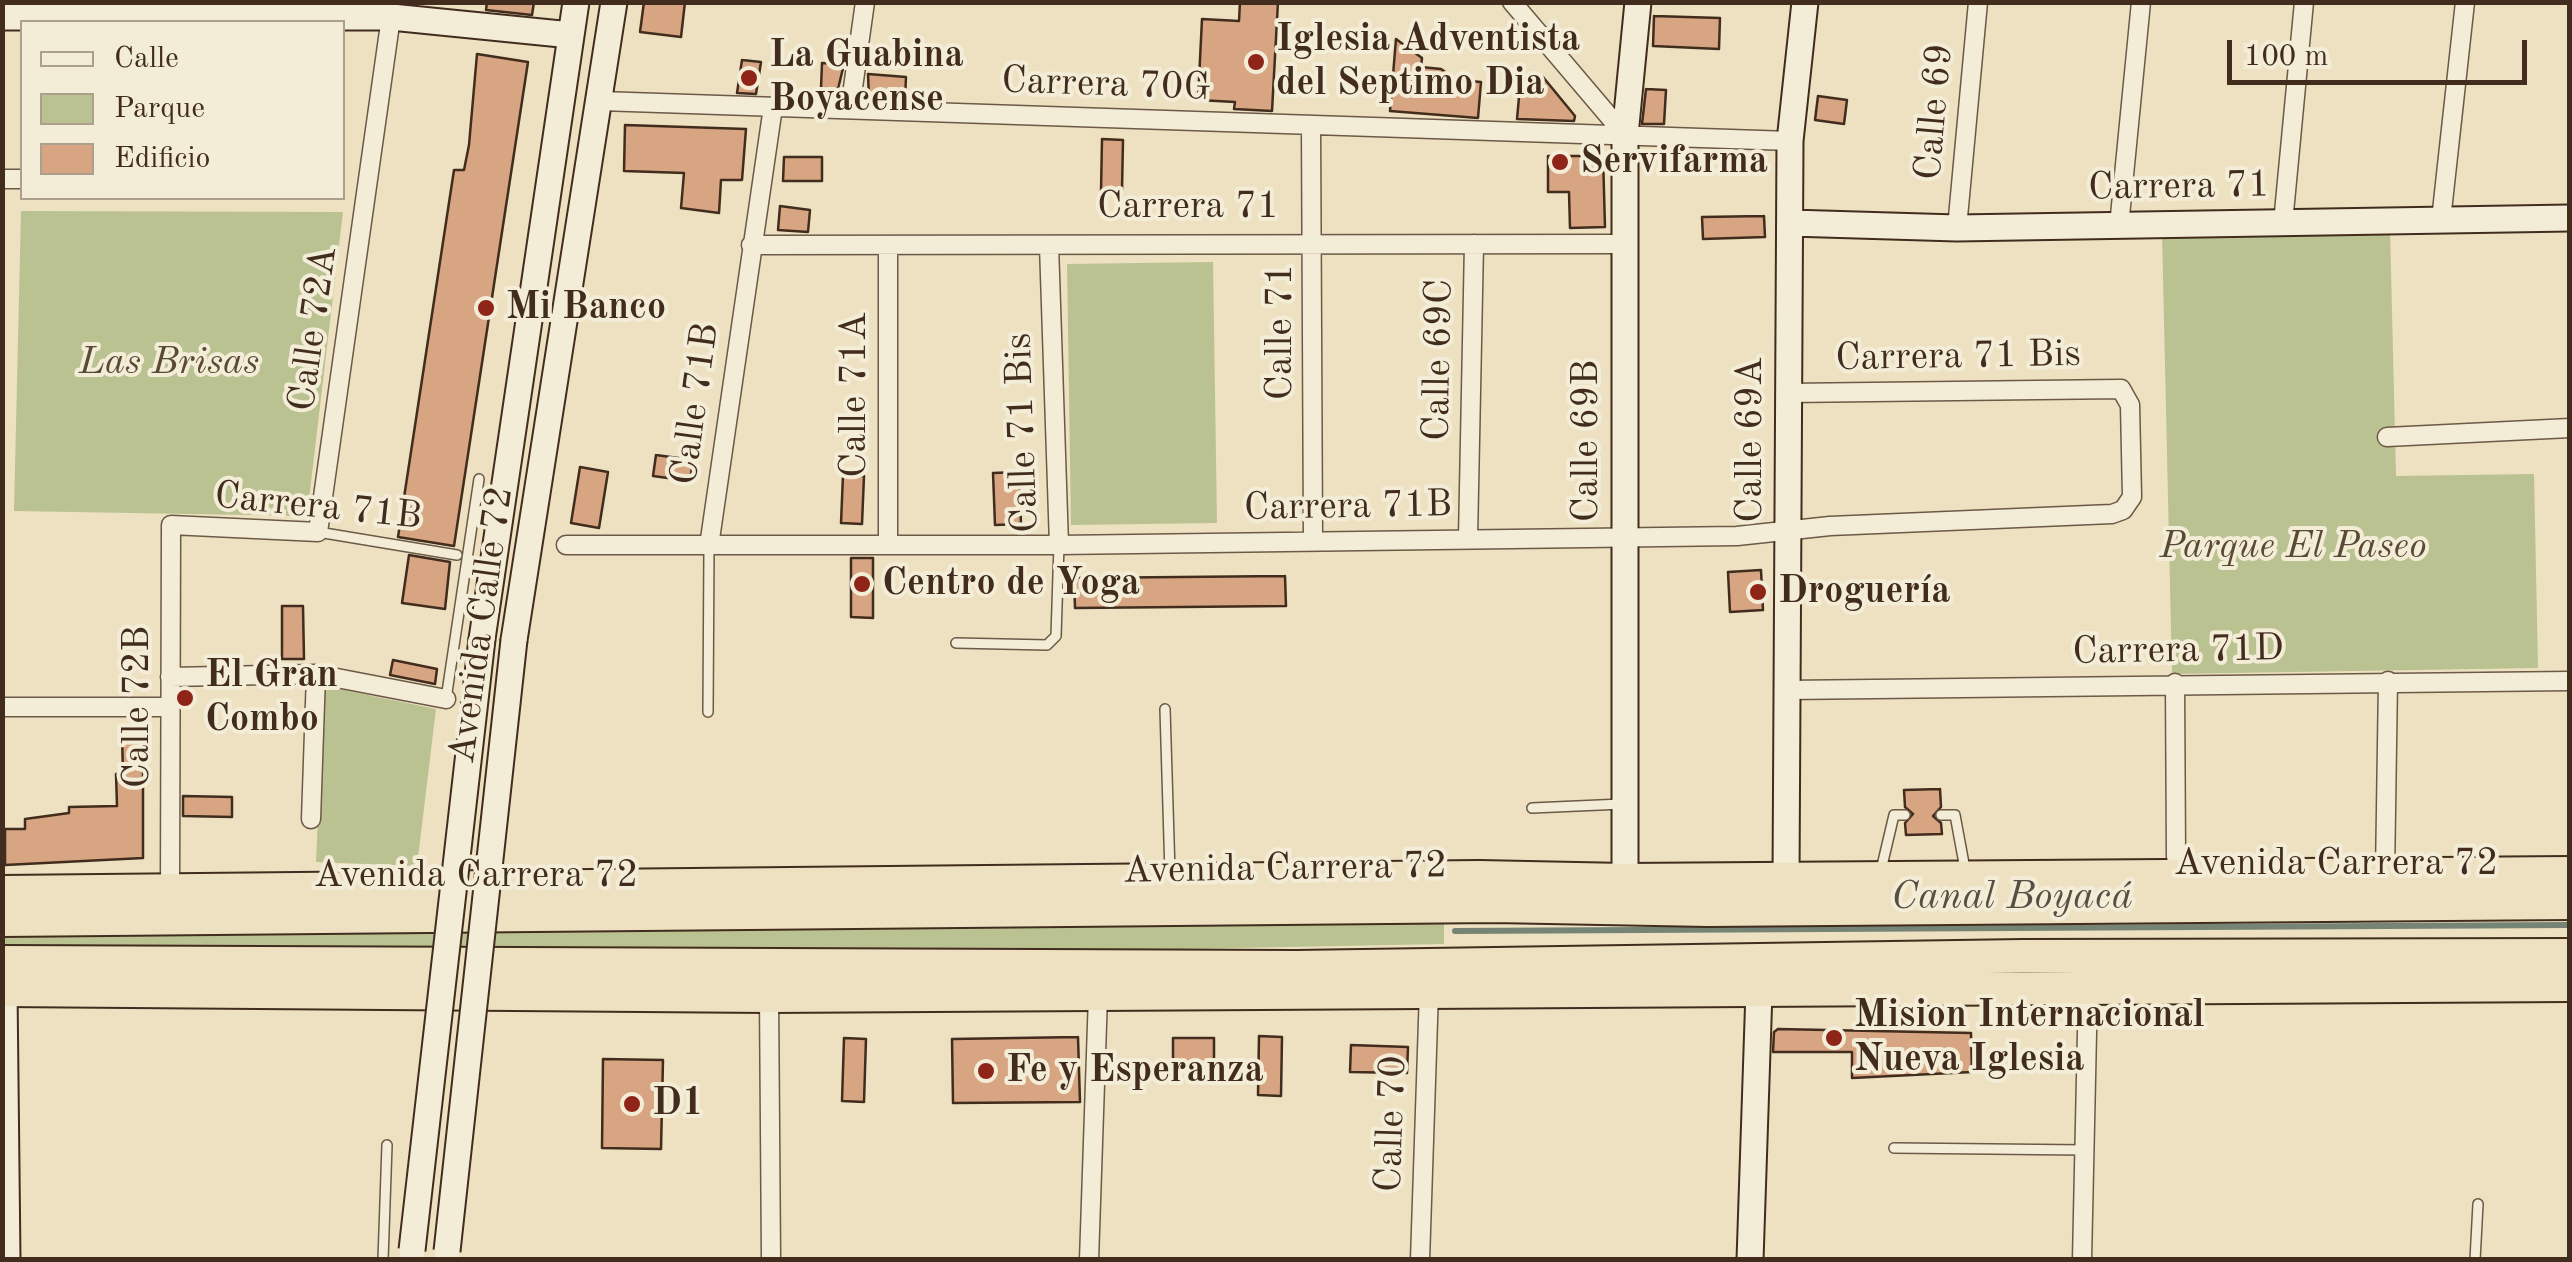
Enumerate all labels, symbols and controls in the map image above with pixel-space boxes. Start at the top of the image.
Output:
place label: Iglesia Adventista del Septimo Dia [1276,17,1580,106]
legend [20,20,345,200]
scale bar [2232,20,2532,82]
place label: La Guabina Boyacense [769,33,964,122]
street label: Calle 69 [1906,42,1964,182]
text: 100 m [2244,42,2328,72]
text: Calle [114,44,179,74]
marker: Iglesia Adventista del Septimo Dia [1245,51,1267,73]
street label: Carrera 70G [1001,59,1211,111]
marker: La Guabina Boyacense [738,67,760,89]
text: Parque [114,94,205,124]
place label: Servifarma [1580,139,1768,185]
text: Edificio [114,144,210,174]
marker: Servifarma [1549,151,1571,173]
street label: Carrera 71 [2088,163,2270,211]
street label: Carrera 71 [1097,184,1279,230]
street label: Calle 72A [280,244,348,414]
street label: Calle 71 [1258,264,1304,400]
street label: Calle 69C [1415,278,1463,442]
place label: Mi Banco [506,285,666,331]
marker: Mi Banco [475,297,497,319]
street label: Calle 71A [832,312,878,478]
street label: Calle 71B [662,320,730,488]
street label: Calle 71 Bis [997,332,1049,534]
street label: Carrera 71 Bis [1835,332,2081,382]
park label: Las Brisas [79,340,259,386]
street label: Calle 69A [1728,357,1774,523]
street label: Calle 69B [1564,359,1610,523]
street label: Carrera 71B [212,473,424,541]
street label: Carrera 71B [1244,482,1452,532]
street label: Avenida Calle 72 [440,483,524,767]
park label: Parque El Paseo [2160,524,2426,570]
place label: Centro de Yoga [882,561,1140,607]
place label: Droguería [1778,569,1950,615]
marker: Centro de Yoga [851,573,873,595]
marker: Droguería [1747,581,1769,603]
street label: Calle 72B [115,625,161,789]
street label: Carrera 71D [2072,626,2284,676]
place label: El Gran Combo [205,653,338,742]
marker: El Gran Combo [174,687,196,709]
street label: Avenida Carrera 72 [2174,841,2498,887]
street label: Avenida Carrera 72 [1122,843,1448,895]
street label: Avenida Carrera 72 [314,853,638,899]
water label: Canal Boyacá [1891,874,2133,922]
place label: Mision Internacional Nueva Iglesia [1854,993,2204,1082]
marker: Mision Internacional Nueva Iglesia [1823,1027,1845,1049]
place label: Fe y Esperanza [1006,1048,1264,1094]
street label: Calle 70 [1367,1055,1417,1193]
marker: Fe y Esperanza [975,1060,997,1082]
place label: D1 [652,1081,704,1127]
marker: D1 [621,1093,643,1115]

